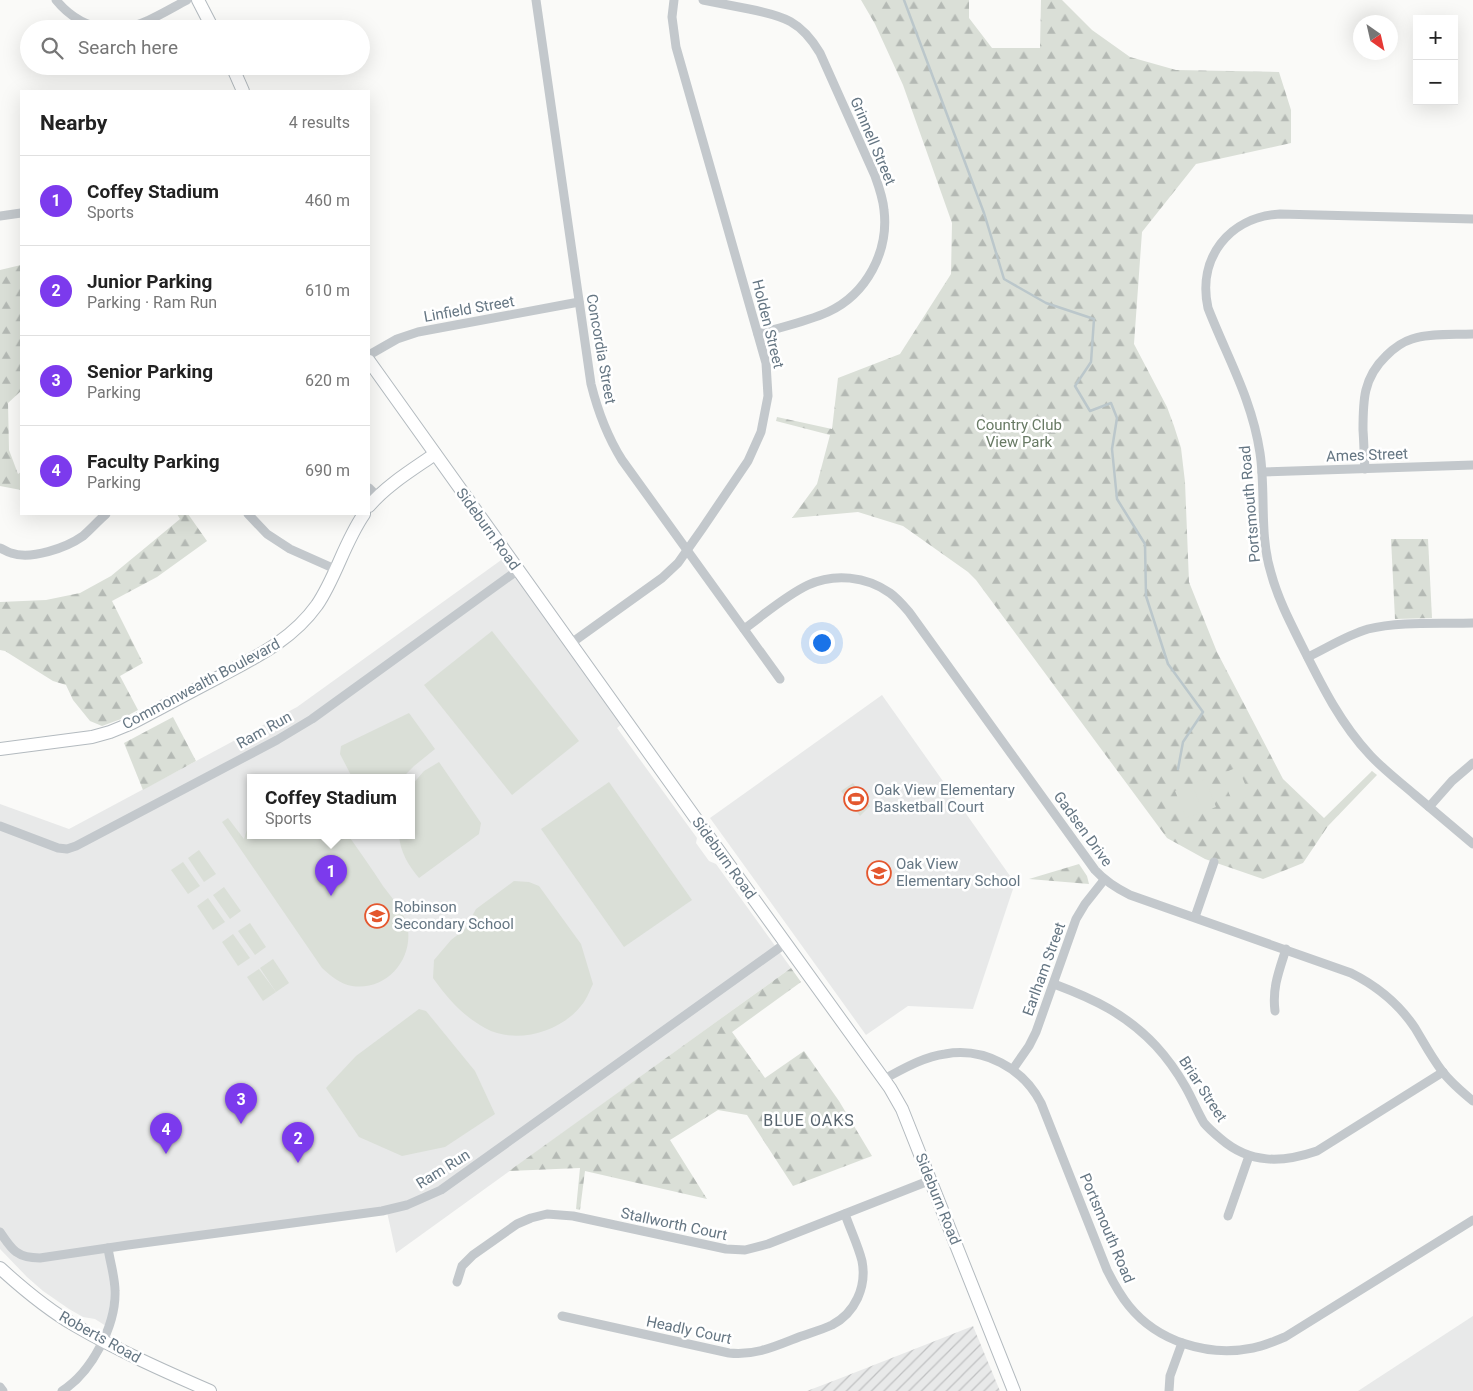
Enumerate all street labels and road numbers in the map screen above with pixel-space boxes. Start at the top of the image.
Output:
street label: Grinnell Street [846,94,900,188]
street label: Holden Street [748,278,788,370]
street label: Linfield Street [422,292,516,326]
street label: Concordia Street [582,293,620,406]
street label: Portsmouth Road [1236,445,1264,563]
street label: Ames Street [1326,445,1408,465]
street label: Sideburn Road [452,484,524,574]
street label: Commonwealth Boulevard [119,635,283,733]
street label: Ram Run [233,708,295,752]
street label: Gadsen Drive [1050,788,1116,870]
street label: Sideburn Road [688,813,760,903]
street label: Earlham Street [1019,920,1069,1018]
street label: Briar Street [1175,1053,1231,1125]
street label: Ram Run [413,1145,473,1193]
street label: Sideburn Road [911,1151,965,1247]
street label: Portsmouth Road [1076,1170,1138,1286]
street label: Stallworth Court [619,1204,729,1244]
street label: Roberts Road [56,1307,144,1367]
street label: Headly Court [645,1312,733,1348]

